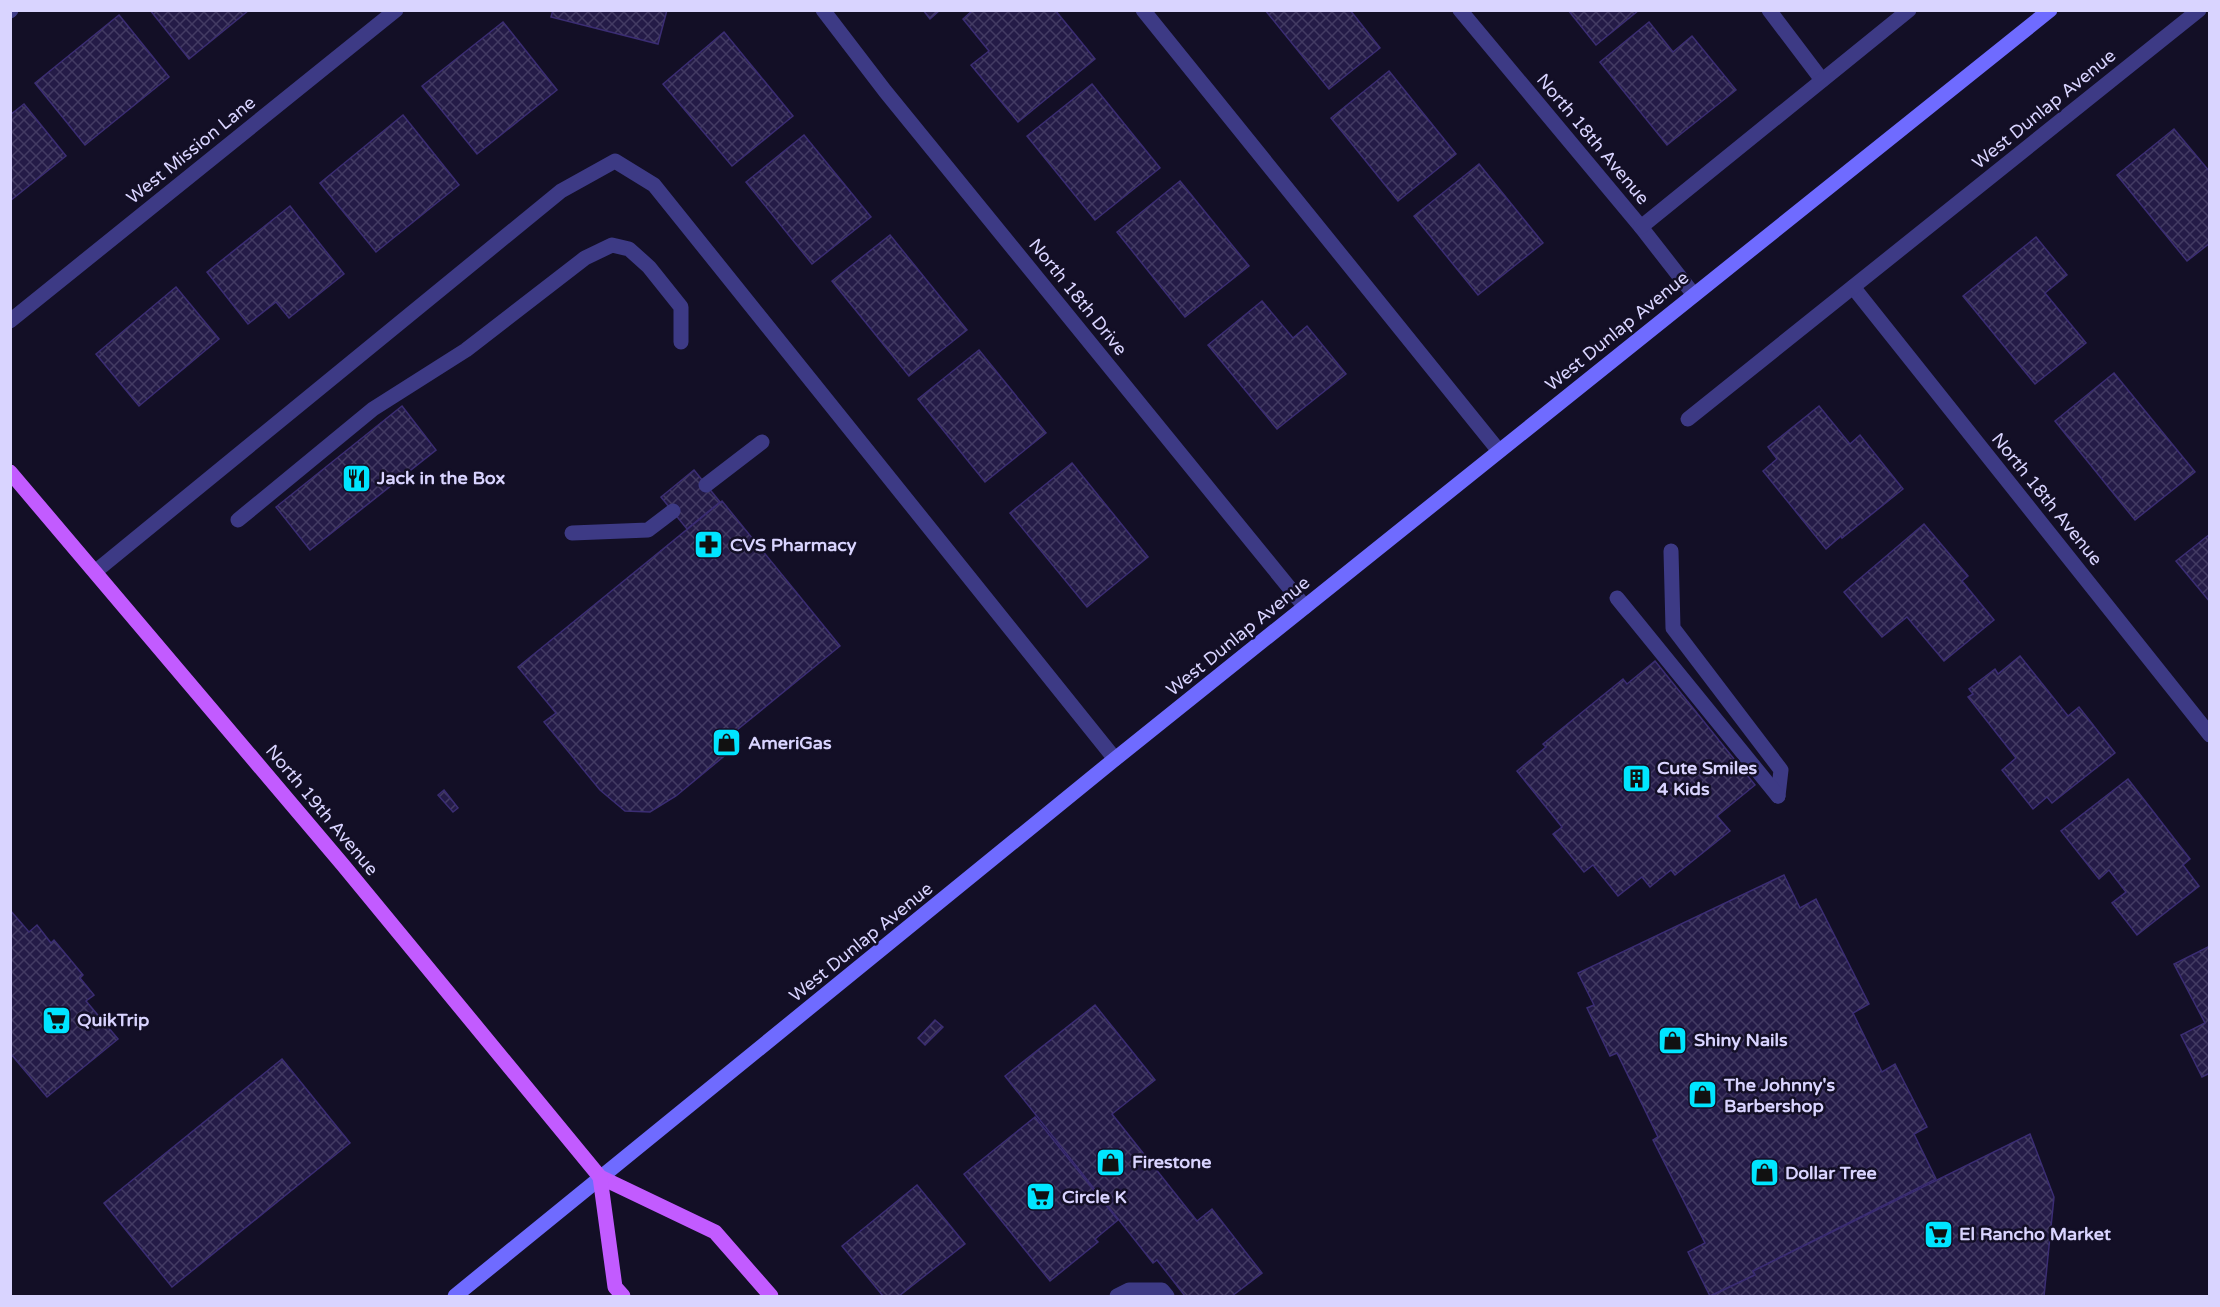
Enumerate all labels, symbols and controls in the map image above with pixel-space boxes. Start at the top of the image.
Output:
street label: West Dunlap Avenue [1968,44,2120,174]
street label: North 18th Avenue [1532,69,1654,209]
street label: West Mission Lane [122,91,260,209]
street label: North 18th Drive [1024,234,1132,360]
street label: West Dunlap Avenue [1541,266,1693,396]
street label: North 18th Avenue [1987,428,2107,570]
restaurant icon: Jack in the Box [340,462,372,494]
place label: Jack in the Box [376,467,506,489]
pharmacy icon: CVS Pharmacy [693,529,725,561]
place label: CVS Pharmacy [730,534,857,556]
street label: West Dunlap Avenue [1162,571,1314,701]
shop icon: AmeriGas [711,727,743,759]
place label: AmeriGas [748,732,832,754]
street label: North 19th Avenue [261,740,383,880]
place label: Cute Smiles 4 Kids [1657,757,1758,800]
building icon: Cute Smiles 4 Kids [1620,762,1652,794]
street label: West Dunlap Avenue [785,877,937,1007]
supermarket icon: QuikTrip [40,1004,72,1036]
place label: QuikTrip [77,1009,149,1031]
shop icon: Shiny Nails [1657,1024,1689,1056]
place label: Shiny Nails [1694,1029,1788,1051]
place label: The Johnny's Barbershop [1723,1074,1835,1117]
shop icon: The Johnny's Barbershop [1687,1079,1719,1111]
shop icon: Firestone [1095,1146,1127,1178]
place label: Firestone [1132,1151,1211,1173]
shop icon: Dollar Tree [1748,1157,1780,1189]
place label: Dollar Tree [1785,1162,1877,1184]
supermarket icon: Circle K [1025,1181,1057,1213]
place label: Circle K [1062,1186,1127,1208]
supermarket icon: El Rancho Market [1922,1218,1954,1250]
place label: El Rancho Market [1959,1223,2111,1245]

